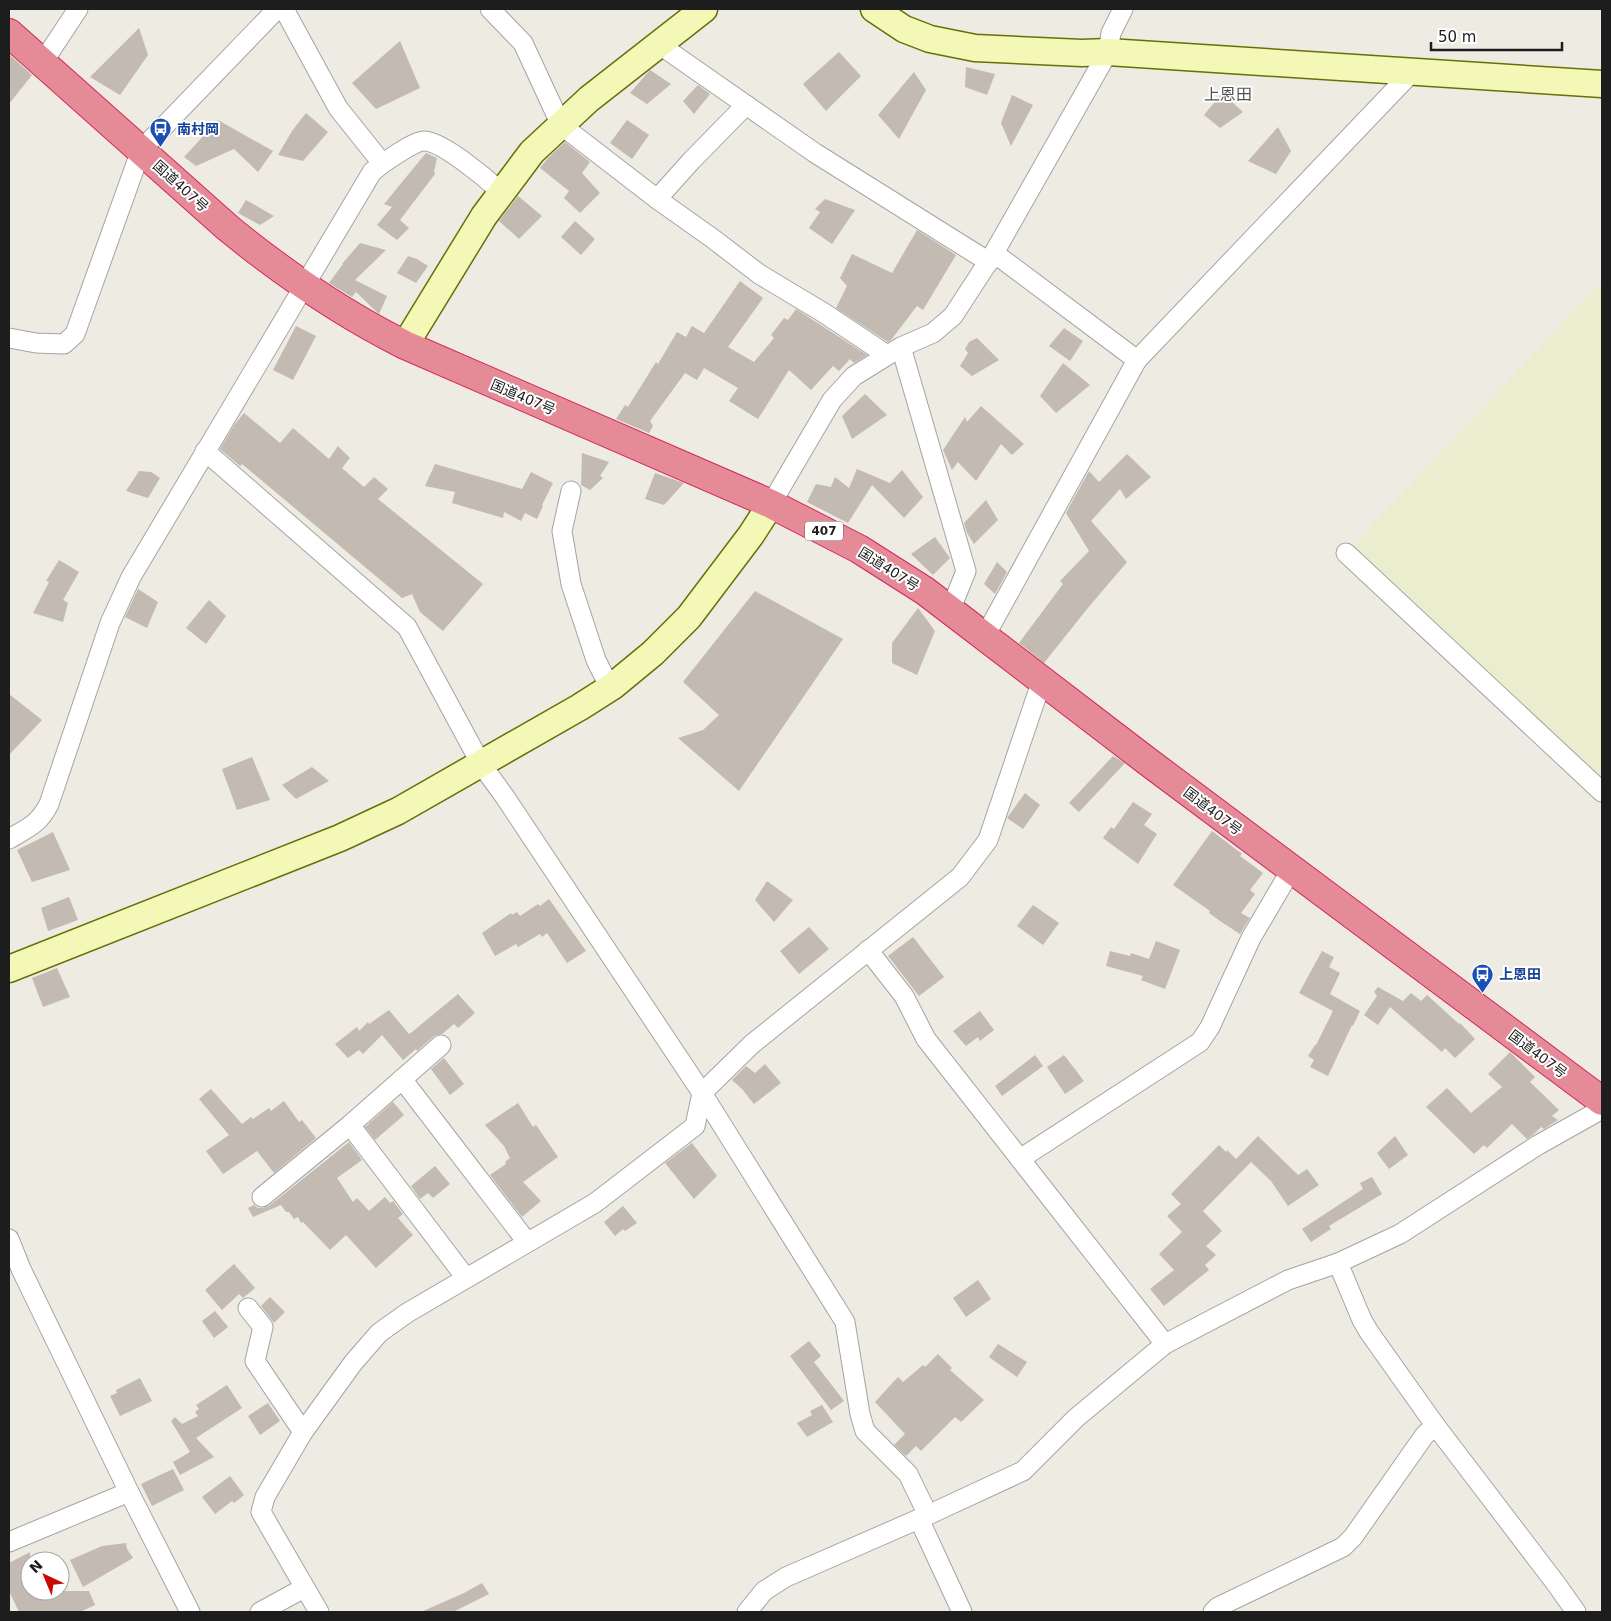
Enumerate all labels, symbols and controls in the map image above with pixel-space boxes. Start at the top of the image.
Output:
scale bar [1431,20,1562,52]
text: 50 m [1438,28,1476,46]
district label: 上恩田 [1204,85,1252,104]
bus stop icon: 南村岡 [149,117,173,148]
place label: 南村岡 [177,121,219,137]
street label: 国道407号 [150,157,212,215]
street label: 国道407号 [488,376,558,418]
road number: 407 [805,522,843,540]
street label: 国道407号 [856,544,922,594]
street label: 国道407号 [1181,784,1245,838]
bus stop icon: 上恩田 [1471,962,1495,993]
place label: 上恩田 [1499,966,1541,982]
street label: 国道407号 [1506,1027,1570,1081]
north arrow [20,1551,70,1601]
text: N [26,1557,46,1576]

